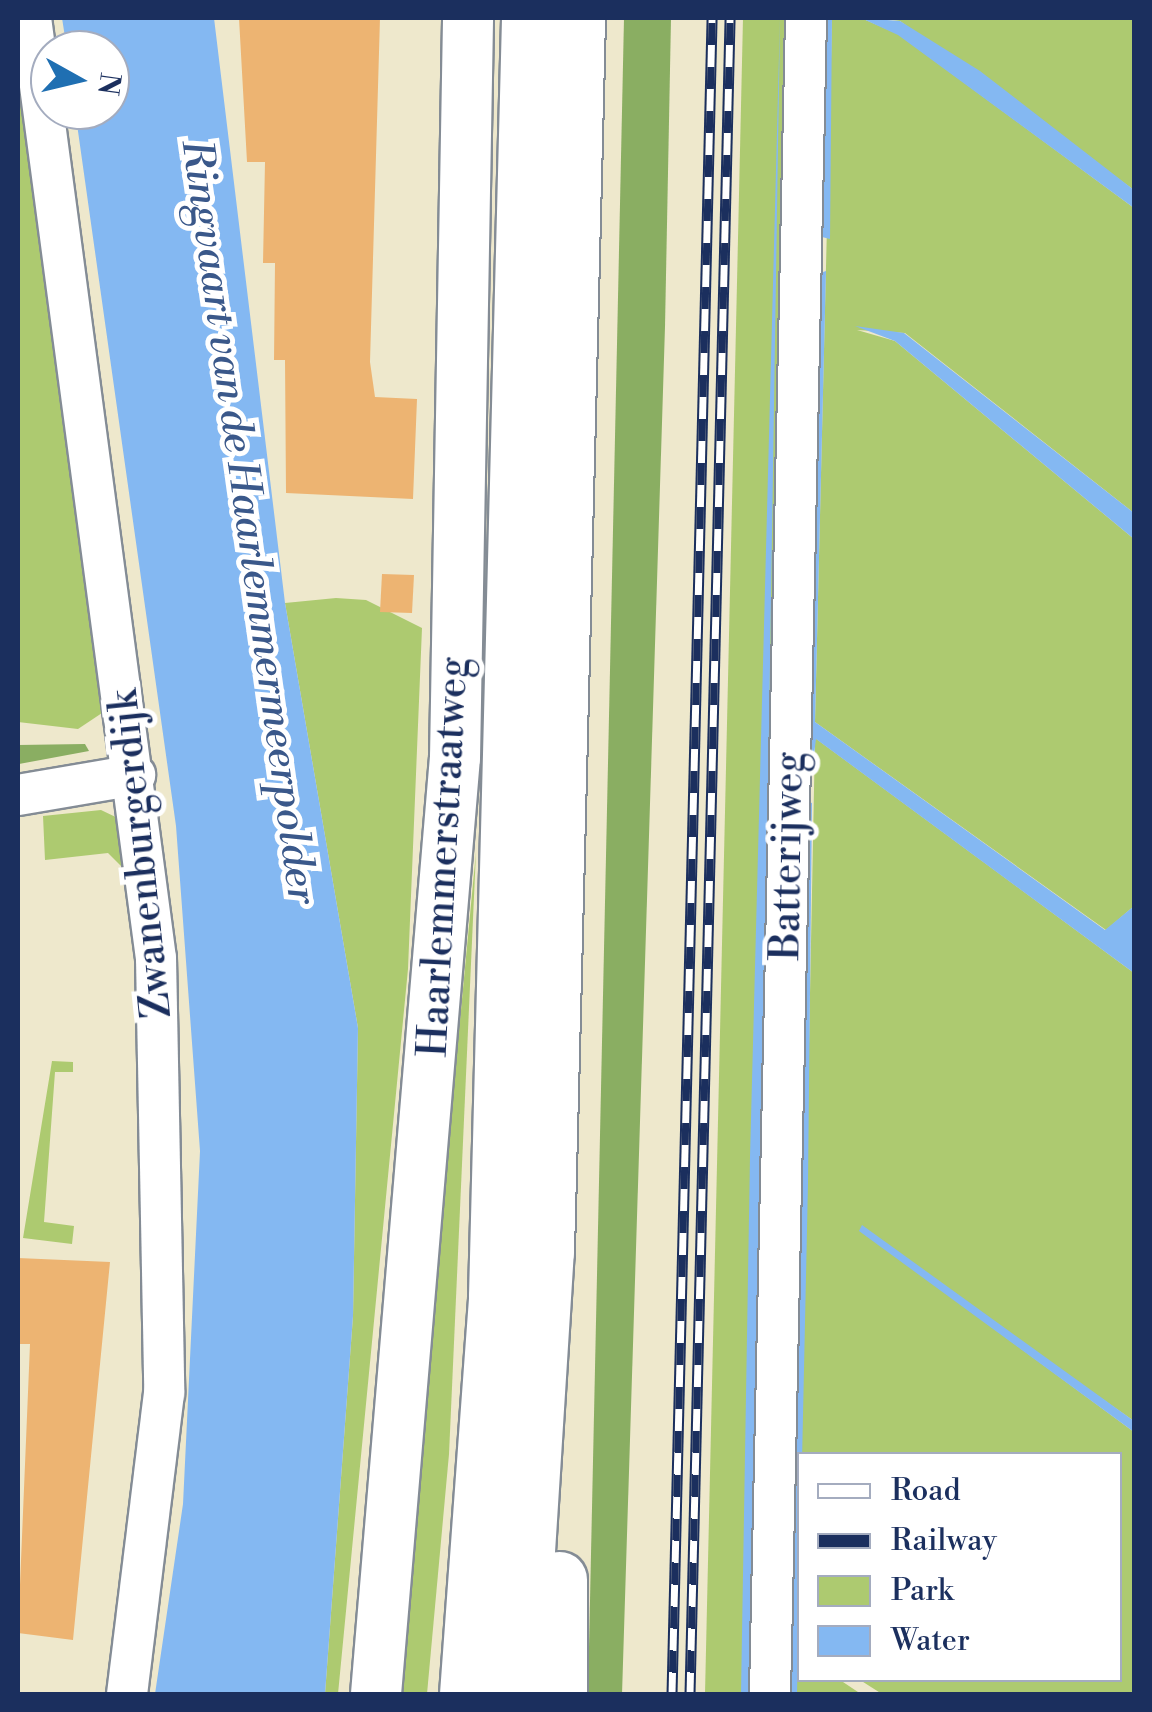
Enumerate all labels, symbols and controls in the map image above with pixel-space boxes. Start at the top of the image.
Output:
north arrow [30,30,130,130]
text: N [89,71,127,97]
water label: Ringvaart van de Haarlemmermeerpolder [169,136,327,908]
street label: Haarlemmerstraatweg [410,656,478,1058]
street label: Zwanenburgerdijk [100,687,182,1021]
street label: Batterijweg [762,751,814,961]
legend [797,1452,1122,1682]
text: Road [891,1472,961,1510]
text: Railway [891,1522,997,1560]
text: Park [891,1572,953,1610]
text: Water [891,1622,970,1660]

